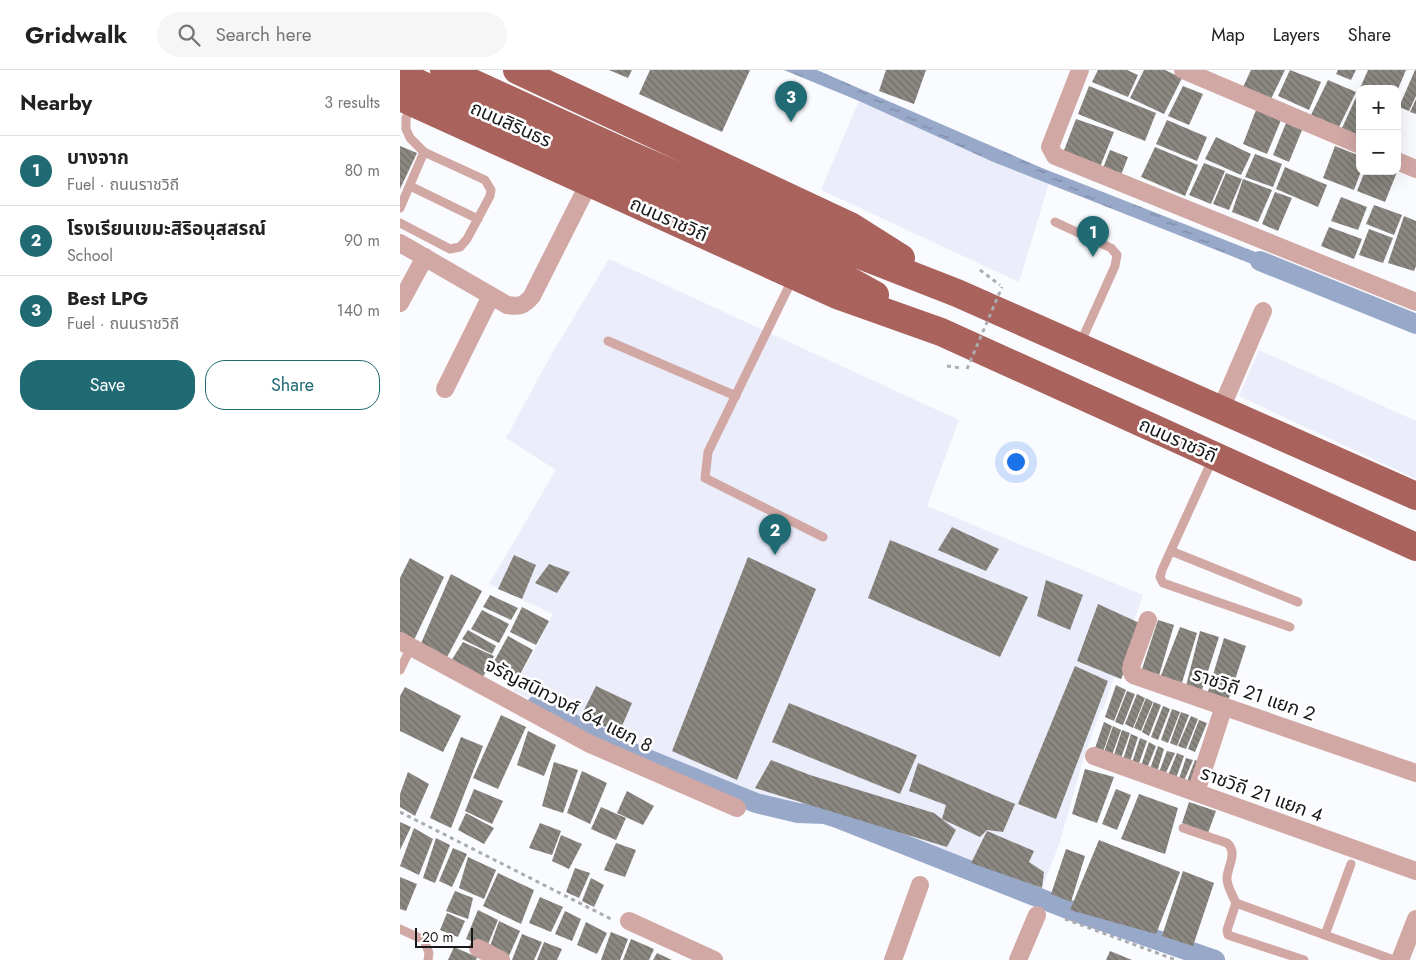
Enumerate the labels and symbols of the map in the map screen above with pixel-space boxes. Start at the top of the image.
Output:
pin: 3 [775,81,807,122]
street label: ถนนสิรินธร [466,94,556,154]
street label: ถนนราชวิถี [626,190,712,248]
pin: 1 [1077,216,1109,257]
street label: ถนนราชวิถี [1135,411,1221,469]
your location [1003,449,1029,475]
pin: 2 [759,514,791,555]
street label: จรัญสนิทวงศ์ 64 แยก 8 [481,651,657,759]
street label: ราชวิถี 21 แยก 2 [1189,660,1319,728]
street label: ราชวิถี 21 แยก 4 [1197,759,1327,829]
scale bar [415,925,472,948]

